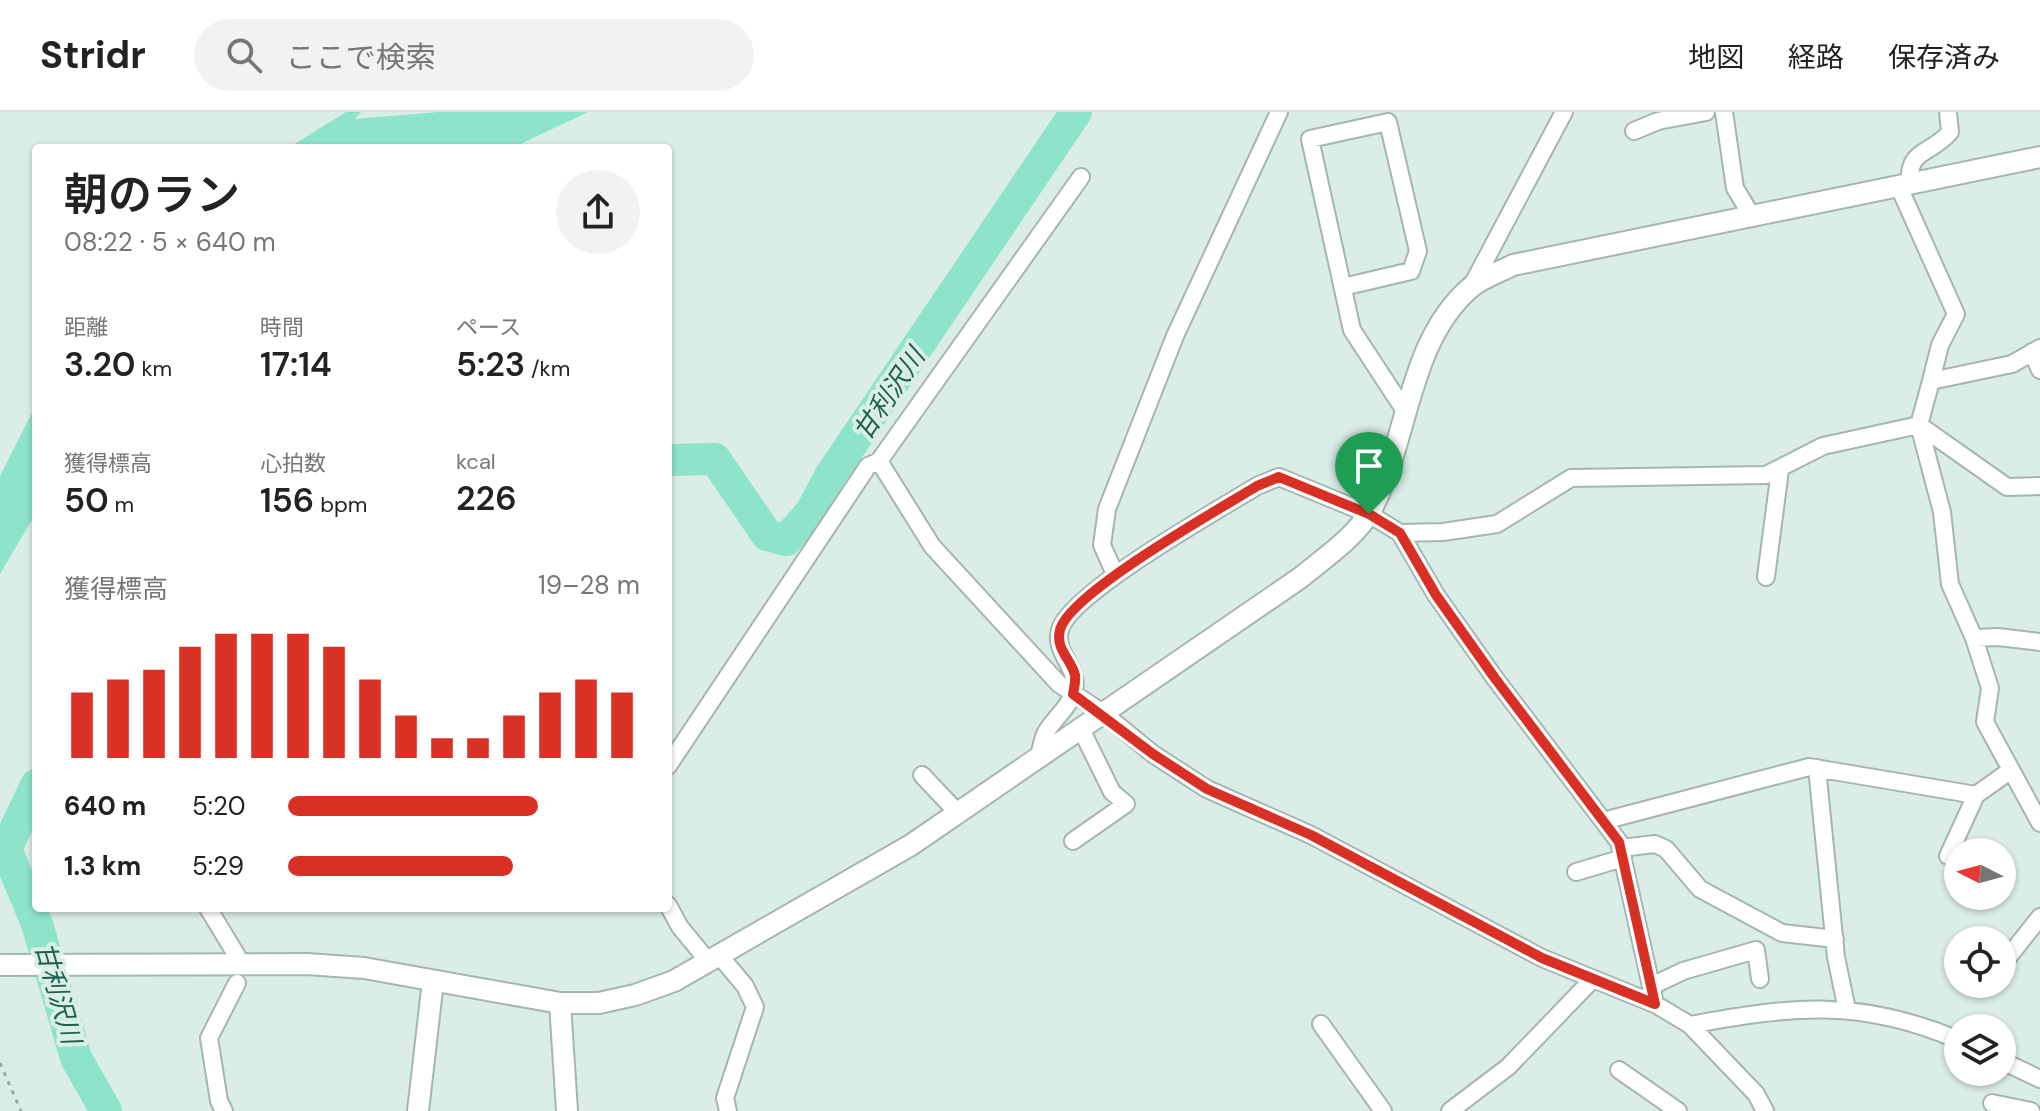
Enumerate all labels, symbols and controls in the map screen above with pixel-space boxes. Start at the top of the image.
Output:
search box [194,19,754,91]
text: Stridr [40,30,146,80]
icon: search [222,33,266,77]
text: ここで検索 [286,38,436,77]
text: 地図 [1688,39,1744,76]
text: 経路 [1788,39,1844,76]
text: 保存済み [1888,39,2000,76]
text: 朝のラン [64,166,240,224]
button: share [556,170,640,254]
text: 08:22 · 5 × 640 m [64,225,276,259]
text: 距離 [64,313,108,342]
text: 時間 [260,313,304,342]
text: ペース [456,313,521,342]
water label: 甘利沢川 [846,339,934,447]
text: 3.20 [64,342,136,387]
text: 17:14 [260,342,332,387]
text: 5:23 [456,342,525,387]
text: km [136,354,172,383]
text: /km [525,354,570,383]
pin [1335,432,1403,514]
icon: arrive [1347,444,1391,488]
text: kcal [456,447,496,476]
text: 獲得標高 [64,449,152,478]
text: 心拍数 [260,449,326,478]
text: 226 [456,476,517,521]
text: 50 [64,478,109,523]
text: 156 [260,478,314,523]
text: m [109,490,134,519]
text: bpm [314,490,367,519]
text: 19–28 m [538,568,640,602]
text: 獲得標高 [64,572,168,606]
text: 640 m [64,789,146,823]
text: 5:20 [192,789,246,823]
north arrow [1944,838,2016,910]
map controls [1944,838,2016,1086]
text: 1.3 km [64,849,141,883]
text: 5:29 [192,849,244,883]
button: locate [1944,926,2016,998]
water label: 甘利沢川 [27,938,89,1051]
button: layers [1944,1014,2016,1086]

